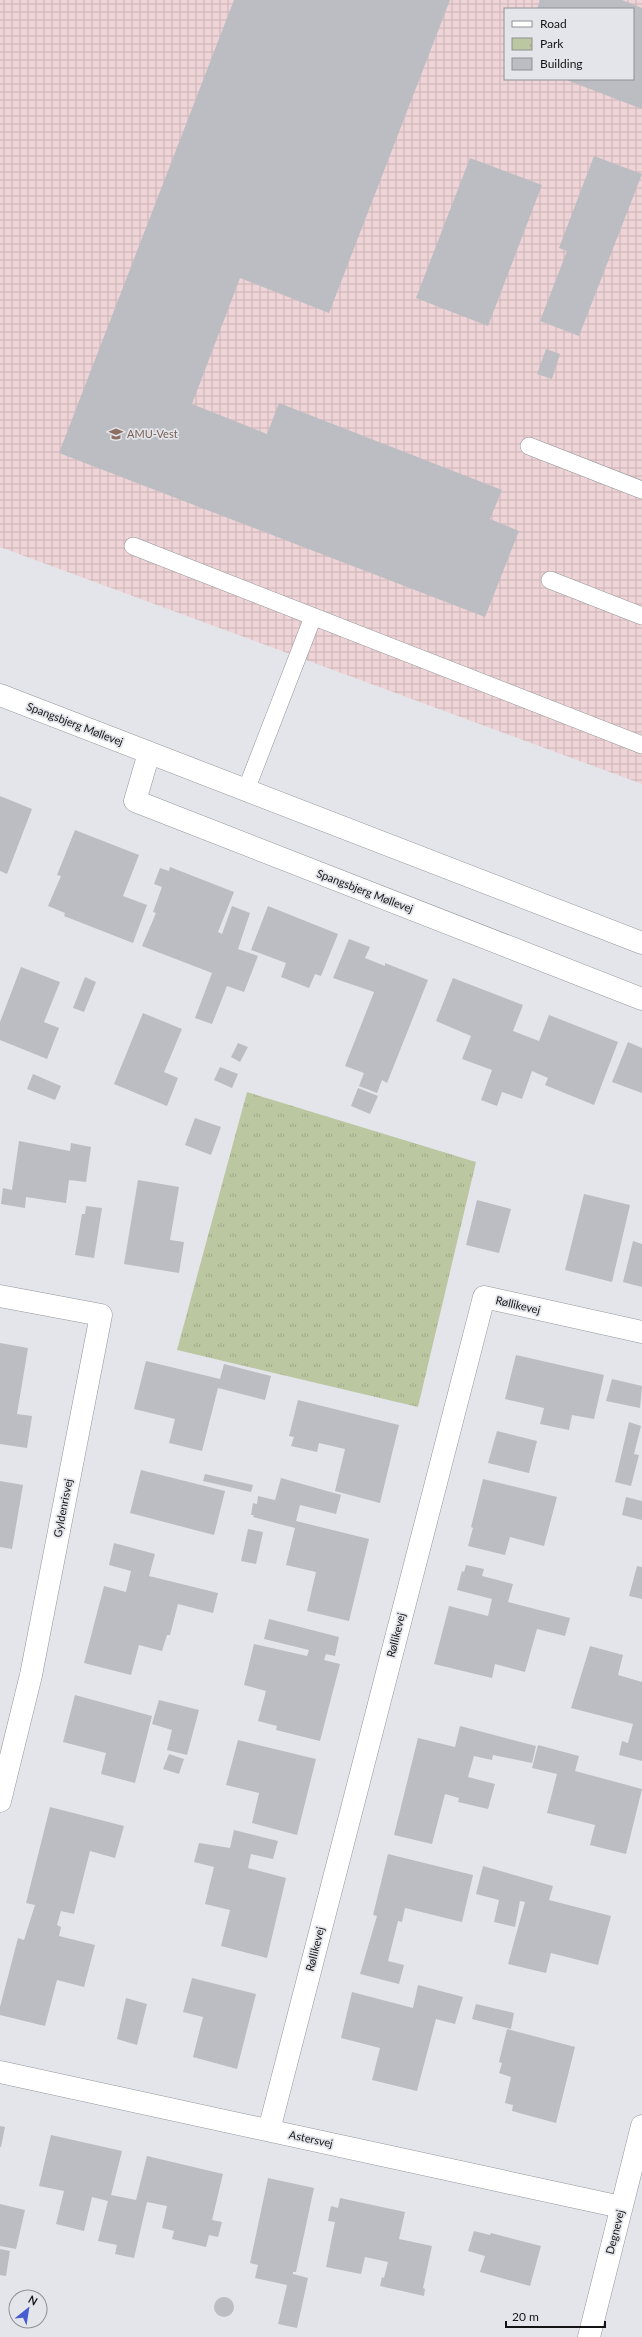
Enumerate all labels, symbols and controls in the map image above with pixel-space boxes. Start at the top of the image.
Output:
legend [504,8,634,80]
text: Road [540,16,567,31]
text: Park [540,36,564,51]
text: Building [540,56,583,71]
school or university icon: AMU-Vest [108,426,124,442]
place label: AMU-Vest [127,427,178,440]
street label: Spangsbjerg Møllevej [25,699,126,748]
street label: Spangsbjerg Møllevej [315,866,416,915]
street label: Røllikevej [494,1293,542,1316]
street label: Gyldenrisvej [50,1477,75,1538]
street label: Røllikevej [384,1611,407,1659]
street label: Røllikevej [303,1925,326,1973]
street label: Astersvej [288,2128,335,2150]
street label: Degnevej [603,2208,626,2256]
north arrow [8,2289,48,2329]
text: N [26,2292,40,2308]
scale bar [506,2303,605,2329]
text: 20 m [512,2309,539,2324]

